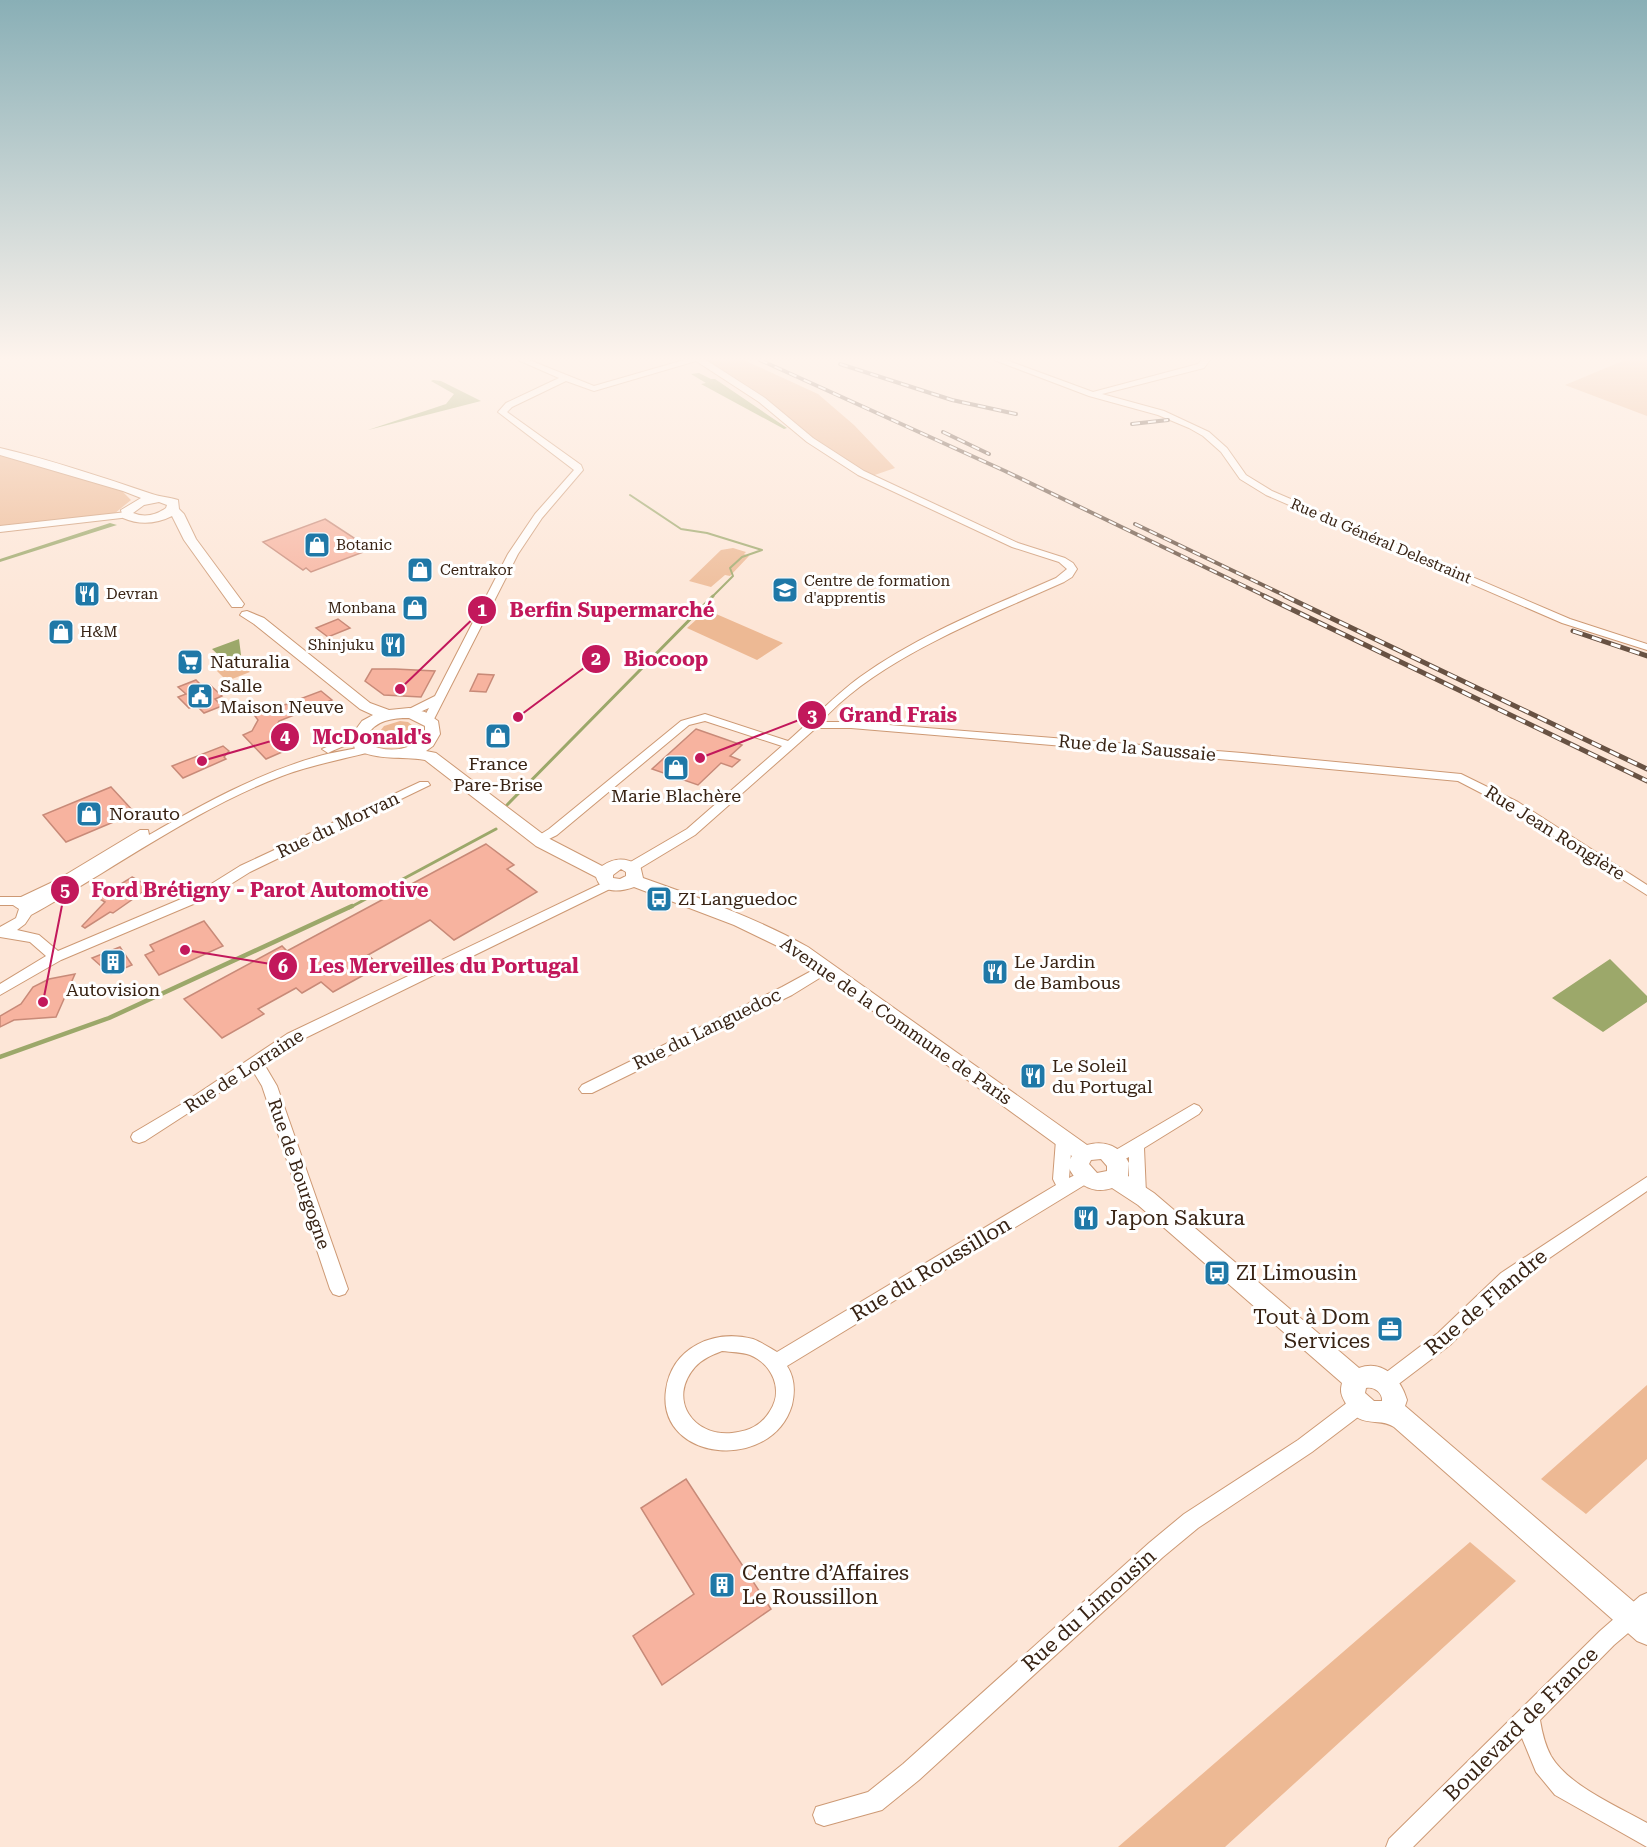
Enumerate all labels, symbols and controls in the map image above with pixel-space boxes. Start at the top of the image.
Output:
street label: Rue du Général Delestraint [1288,495,1474,587]
shop icon: Botanic [302,530,332,560]
place label: Botanic [336,536,392,554]
shop icon: Centrakor [405,555,435,585]
place label: Centrakor [440,561,513,579]
place label: Centre de formation d'apprentis [804,572,950,607]
school or university icon: Centre de formation d'apprentis [770,575,800,605]
restaurant icon: Devran [72,579,102,609]
place label: Devran [106,585,159,603]
callout: Berfin Supermarché [467,591,726,629]
shop icon: Monbana [400,593,430,623]
text: Berfin Supermarché [510,598,715,622]
place label: Monbana [328,599,396,617]
text: 1 [477,599,487,620]
shop icon: H&M [46,617,76,647]
place label: H&M [80,623,118,641]
restaurant icon: Shinjuku [378,630,408,660]
place label: Shinjuku [308,636,375,654]
callout: Biocoop [581,640,720,678]
supermarket icon: Naturalia [175,647,205,677]
text: Biocoop [624,647,708,671]
text: 2 [591,648,601,669]
place label: Naturalia [210,651,290,672]
place label: Salle Maison Neuve [220,675,344,717]
public building icon: Salle Maison Neuve [185,681,215,711]
callout: Grand Frais [797,696,969,734]
text: Grand Frais [839,703,957,727]
text: 3 [807,705,817,726]
callout: McDonald's [270,718,443,756]
shop icon: France Pare-Brise [483,721,513,751]
text: McDonald's [312,725,432,749]
text: 4 [280,726,290,747]
street label: Rue de la Saussaie [1057,730,1217,765]
place label: France Pare-Brise [453,753,543,795]
shop icon: Marie Blachère [661,753,691,783]
street label: Rue Jean Rongière [1481,781,1629,884]
place label: Marie Blachère [611,785,741,806]
street label: Rue du Morvan [273,787,403,862]
shop icon: Norauto [74,799,104,829]
place label: Norauto [109,803,180,824]
callout: Ford Brétigny - Parot Automotive [50,871,440,909]
text: Ford Brétigny - Parot Automotive [92,878,429,902]
text: 5 [60,879,70,900]
bus stop icon: ZI Languedoc [644,884,674,914]
place label: ZI Languedoc [678,888,797,909]
street label: Avenue de la Commune de Paris [777,932,1016,1109]
building icon: Autovision [98,947,128,977]
callout: Les Merveilles du Portugal [268,947,591,985]
place label: Le Jardin de Bambous [1014,951,1120,993]
text: Les Merveilles du Portugal [309,954,579,978]
text: 6 [278,956,288,977]
restaurant icon: Le Jardin de Bambous [980,957,1010,987]
place label: Autovision [66,979,160,1000]
street label: Rue du Languedoc [629,984,784,1073]
street label: Rue de Lorraine [180,1024,307,1117]
place label: Le Soleil du Portugal [1052,1055,1153,1097]
restaurant icon: Le Soleil du Portugal [1018,1061,1048,1091]
street label: Rue de Bourgogne [264,1096,335,1252]
restaurant icon: Japon Sakura [1071,1203,1101,1233]
place label: Japon Sakura [1106,1206,1245,1230]
street label: Rue du Roussillon [847,1212,1016,1326]
street label: Rue de Flandre [1420,1244,1552,1360]
bus stop icon: ZI Limousin [1202,1258,1232,1288]
place label: ZI Limousin [1236,1261,1358,1285]
place label: Tout à Dom Services [1253,1305,1370,1353]
office icon: Tout à Dom Services [1375,1314,1405,1344]
street label: Rue du Limousin [1017,1544,1161,1676]
place label: Centre d’Affaires Le Roussillon [742,1561,909,1609]
building icon: Centre d’Affaires Le Roussillon [707,1570,737,1600]
street label: Boulevard de France [1439,1642,1603,1806]

